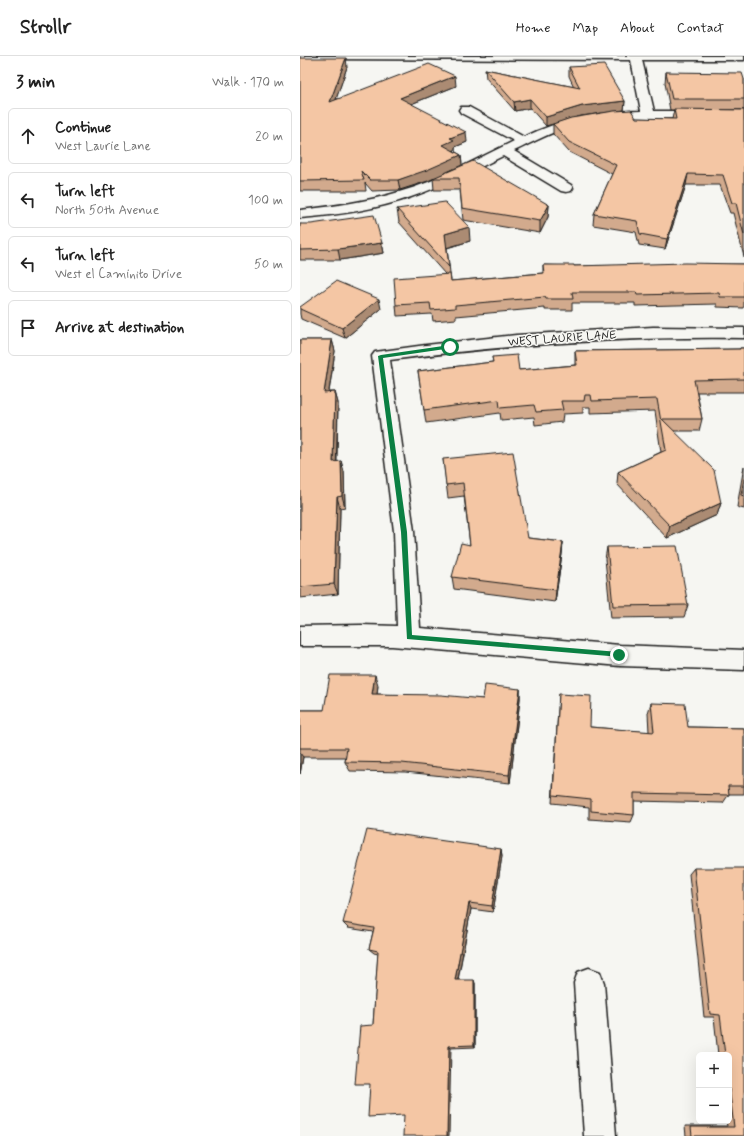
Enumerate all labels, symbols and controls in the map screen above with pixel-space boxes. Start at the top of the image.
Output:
text: Strollr [20,15,71,40]
text: Home [516,19,550,37]
text: Map [572,19,598,37]
text: About [620,19,655,37]
text: Contact [677,19,724,37]
text: 3 min [16,71,55,93]
text: Walk · 170 m [212,74,284,91]
text: Continue [55,118,111,138]
icon: ahead [17,125,39,147]
text: 20 m [255,128,283,145]
text: West Laurie Lane [55,138,151,155]
text: Turn left [55,182,115,202]
icon: left [17,189,39,211]
text: 100 m [248,192,283,209]
text: North 50th Avenue [55,202,159,219]
text: Turn left [55,246,115,266]
icon: left [17,253,39,275]
text: 50 m [254,256,283,273]
text: West el Caminito Drive [55,266,182,283]
icon: arrive [17,317,39,339]
text: Arrive at destination [55,318,184,338]
street label: WEST LAURIE LANE [507,327,617,351]
route start [441,338,459,356]
route end [610,646,628,664]
map controls [696,1052,732,1124]
button: + [696,1052,732,1088]
button: − [696,1088,732,1124]

